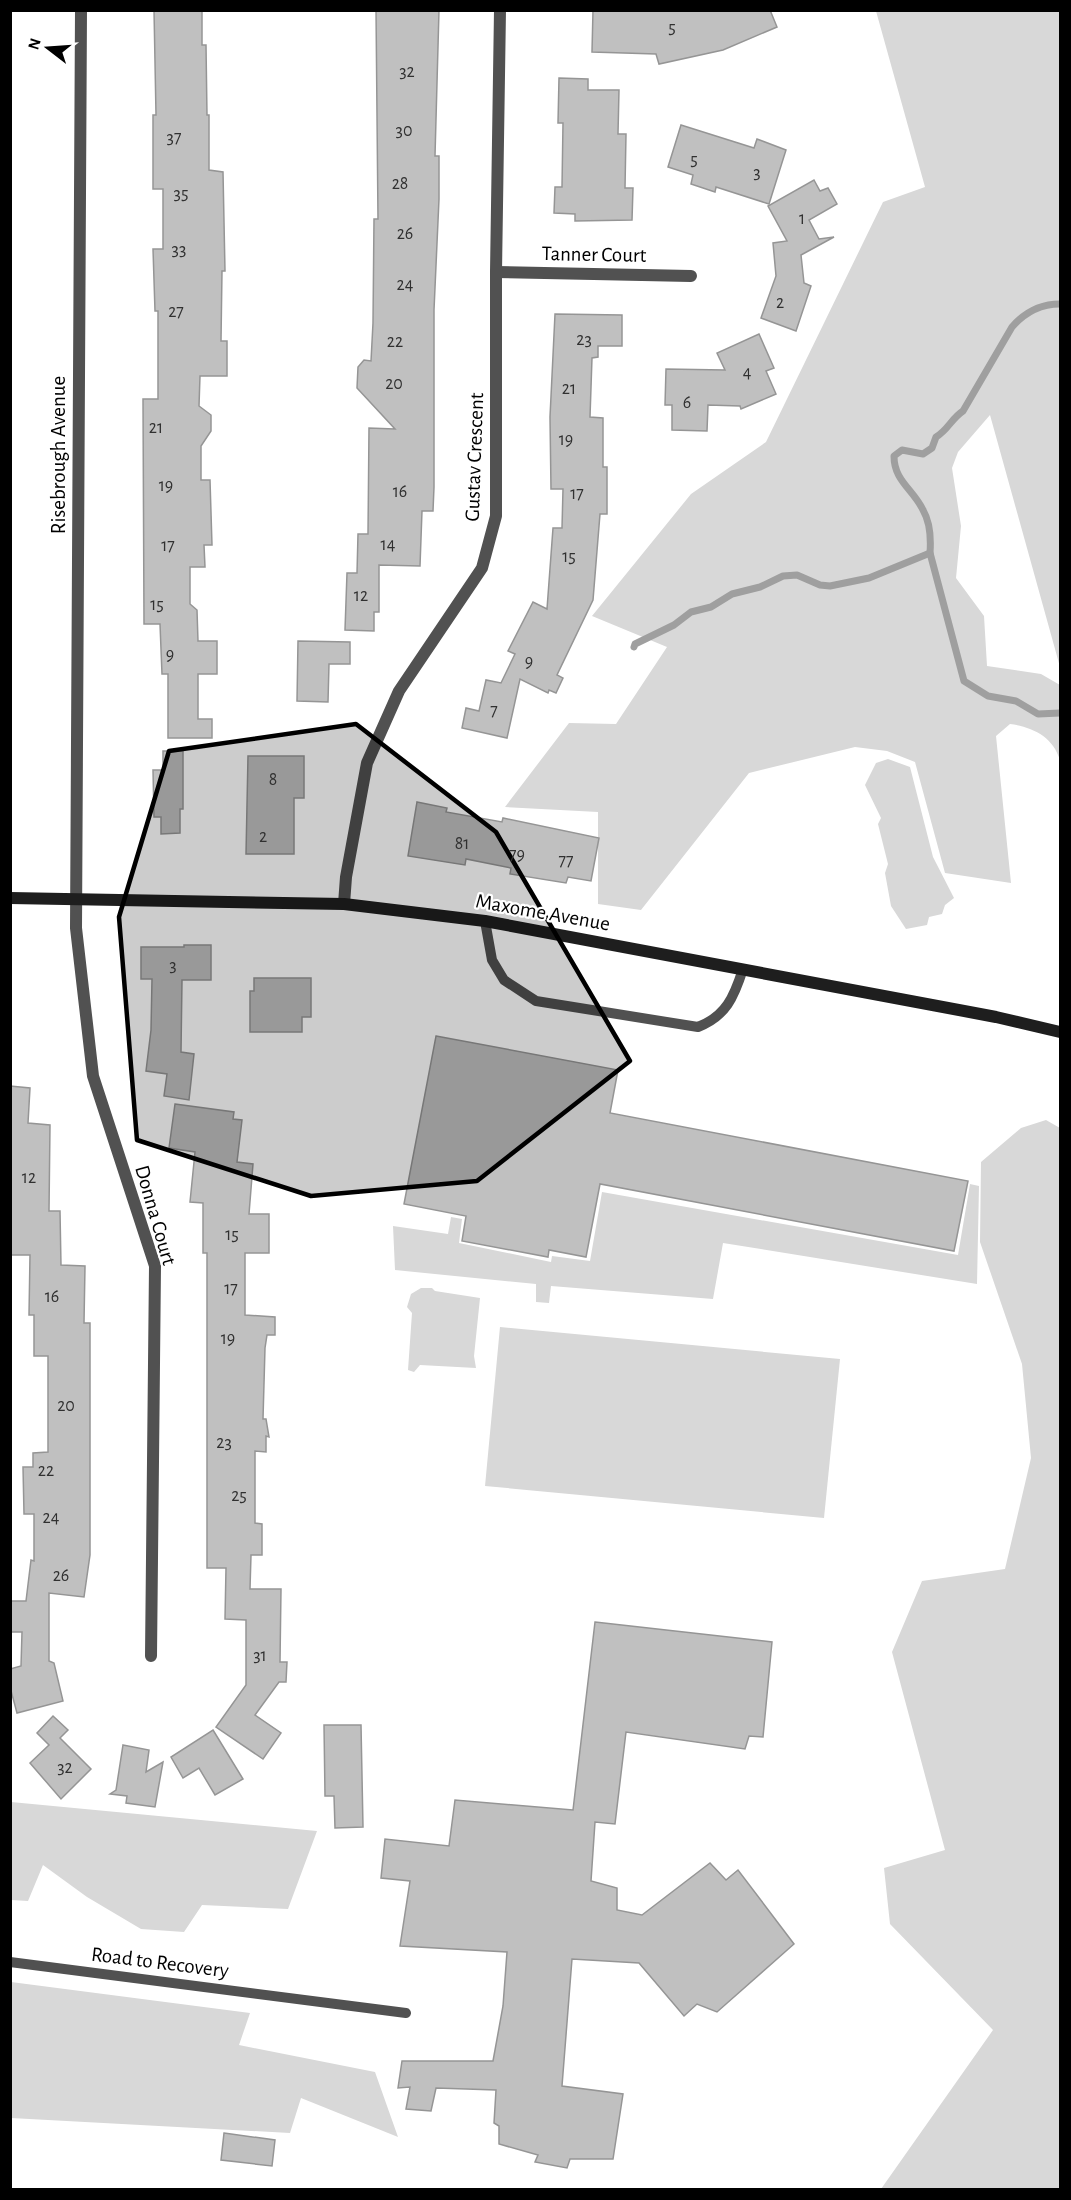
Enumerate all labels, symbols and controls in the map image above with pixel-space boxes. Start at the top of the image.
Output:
north arrow [18,18,78,78]
house number: 5 [668,19,676,37]
text: N [25,36,44,52]
house number: 32 [399,63,415,81]
house number: 30 [396,122,412,140]
house number: 37 [167,129,181,147]
house number: 5 [690,151,698,169]
house number: 3 [753,164,761,182]
house number: 28 [392,175,408,193]
house number: 35 [174,185,188,203]
house number: 1 [799,210,805,228]
house number: 26 [397,225,413,243]
house number: 33 [172,241,186,259]
street label: Tanner Court [542,243,647,266]
house number: 24 [397,276,414,294]
house number: 2 [776,294,784,312]
house number: 27 [168,303,184,321]
house number: 23 [576,331,592,349]
house number: 22 [387,333,403,351]
house number: 4 [743,364,752,382]
house number: 20 [385,375,403,393]
street label: Risebrough Avenue [48,376,69,534]
house number: 21 [562,380,576,398]
street label: Gustav Crescent [462,392,487,522]
house number: 6 [683,394,691,412]
house number: 21 [149,419,163,437]
house number: 19 [559,431,573,449]
house number: 19 [159,477,173,495]
house number: 16 [393,483,407,501]
house number: 17 [570,485,584,503]
house number: 14 [381,536,396,554]
house number: 17 [161,537,175,555]
house number: 15 [562,548,576,566]
house number: 12 [354,587,368,605]
house number: 15 [150,596,164,614]
house number: 9 [166,646,174,664]
house number: 9 [525,653,533,671]
house number: 7 [490,702,498,720]
house number: 8 [269,771,277,789]
house number: 2 [259,828,267,846]
house number: 81 [455,835,469,853]
house number: 79 [509,846,525,864]
house number: 77 [558,852,574,870]
street label: Maxome Avenue [474,890,612,935]
house number: 3 [169,957,177,975]
street label: Donna Court [131,1163,180,1268]
house number: 12 [22,1169,36,1187]
house number: 15 [225,1226,239,1244]
house number: 17 [224,1280,238,1298]
house number: 16 [45,1288,59,1306]
house number: 19 [221,1330,235,1348]
house number: 20 [57,1397,75,1415]
house number: 23 [216,1434,232,1452]
house number: 22 [38,1462,54,1480]
house number: 25 [231,1487,247,1505]
house number: 24 [43,1509,60,1527]
house number: 26 [53,1567,69,1585]
house number: 31 [253,1647,267,1665]
house number: 32 [57,1759,73,1777]
street label: Road to Recovery [90,1944,230,1981]

